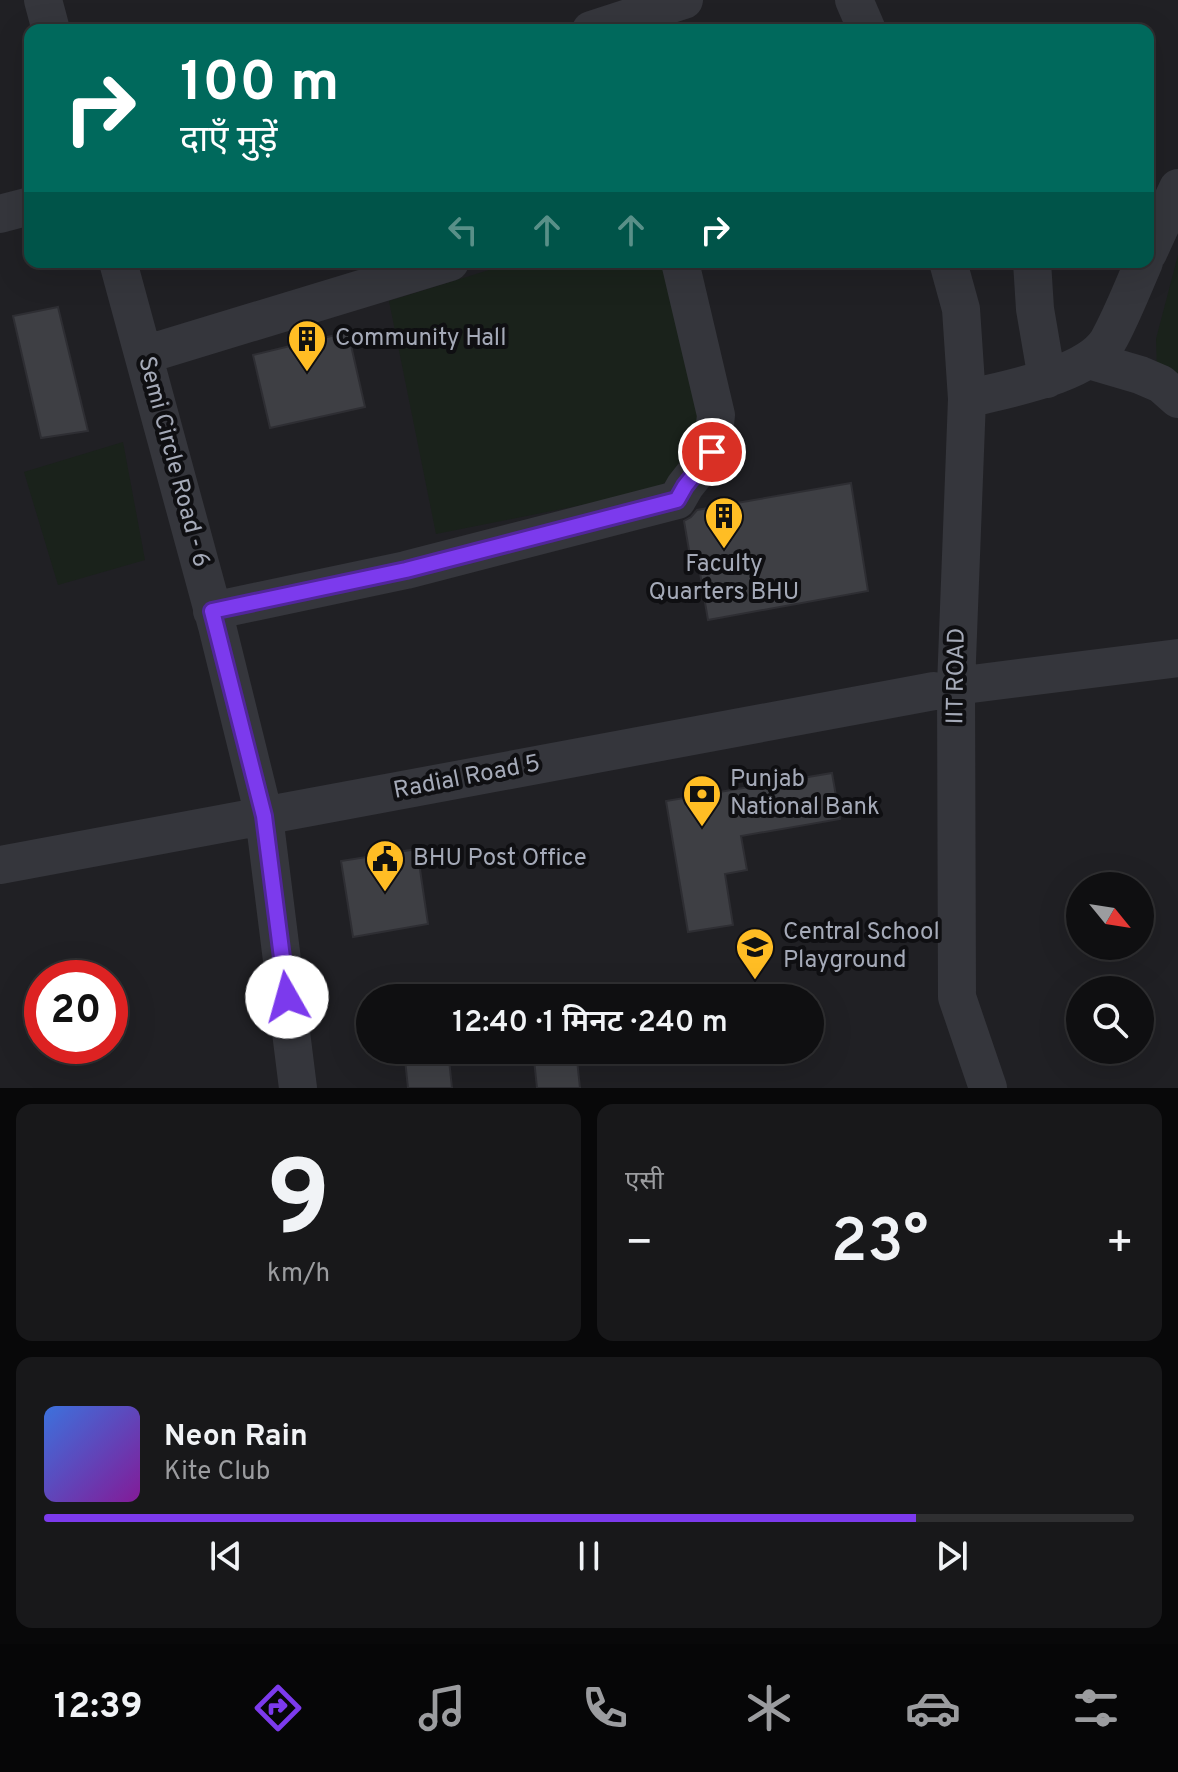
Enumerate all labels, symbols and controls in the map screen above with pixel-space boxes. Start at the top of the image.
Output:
text: 100 m [180,50,339,120]
icon: right [48,56,152,160]
text: दाएँ मुड़ें [180,119,278,165]
icon: left [441,208,485,252]
icon: ahead [525,208,569,252]
icon: ahead [609,208,653,252]
icon: right [693,208,737,252]
building icon: Community Hall [286,318,328,373]
place label: Community Hall [335,324,506,354]
street label: Semi Circle Road - 6 [130,353,216,571]
pin [678,418,746,486]
icon: arrive [690,430,734,474]
building icon: Faculty Quarters BHU [703,495,745,550]
place label: Faculty Quarters BHU [649,550,799,608]
street label: IIT ROAD [941,627,973,725]
street label: Radial Road 5 [391,749,543,807]
place label: Punjab National Bank [730,765,880,823]
bank icon: Punjab National Bank [681,773,723,828]
public building icon: BHU Post Office [364,838,406,893]
place label: BHU Post Office [413,844,587,874]
north arrow [1066,872,1154,960]
map controls [1066,872,1154,1064]
place label: Central School Playground [783,918,940,976]
school or university icon: Central School Playground [734,926,776,981]
position arrow [245,955,329,1039]
speed limit sign: 20 [24,960,128,1064]
button: search [1066,976,1154,1064]
text: 12:40 · 1 मिनट · 240 m [452,1005,728,1042]
text: 9 [267,1140,330,1272]
text: एसी [625,1166,664,1199]
text: 23° [831,1207,928,1283]
text: − [625,1217,653,1273]
text: + [1106,1217,1134,1273]
text: km/h [267,1258,330,1291]
text: Neon Rain [164,1419,308,1456]
text: Kite Club [164,1456,270,1489]
icon: previous [204,1534,248,1578]
icon: pause [567,1534,611,1578]
icon: next [930,1534,974,1578]
icon: directions [250,1680,306,1736]
icon: music [414,1680,470,1736]
icon: phone [577,1680,633,1736]
icon: climate [741,1680,797,1736]
icon: car [905,1680,961,1736]
icon: filters [1068,1680,1124,1736]
text: 12:39 [54,1685,143,1731]

